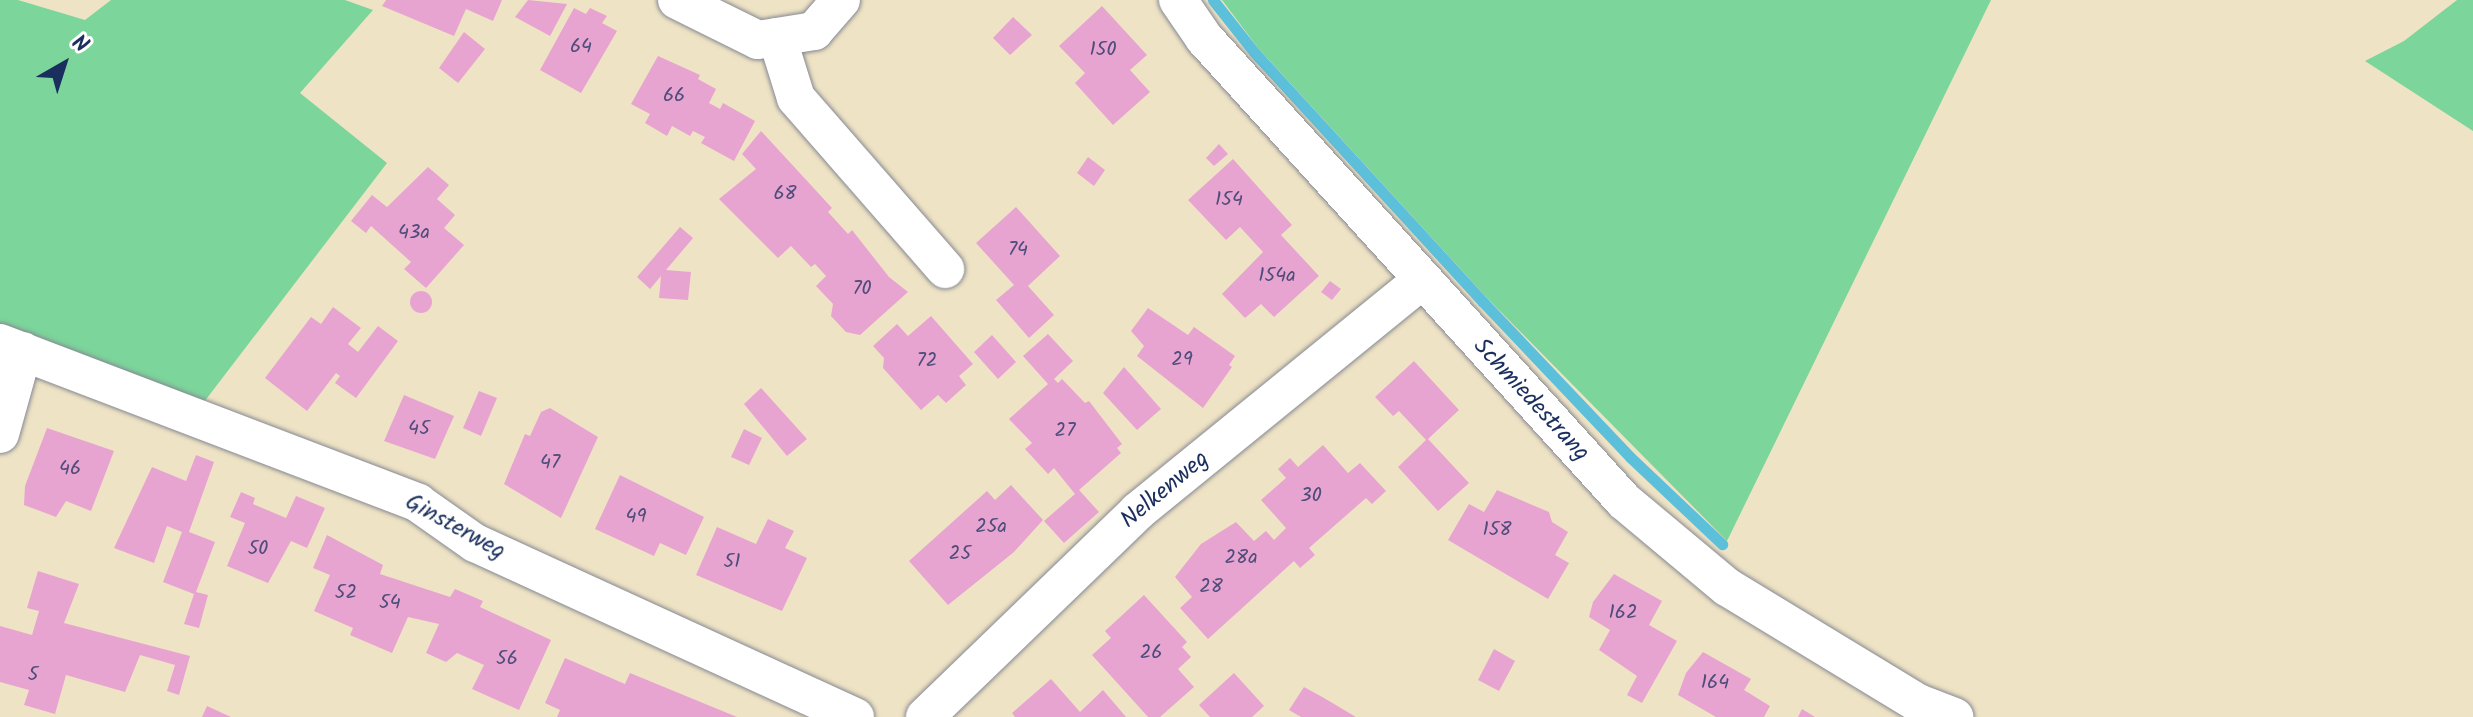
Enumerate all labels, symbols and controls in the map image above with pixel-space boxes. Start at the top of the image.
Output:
north arrow [24,24,104,104]
text: N [63,27,96,63]
house number: 64 [570,35,592,59]
house number: 150 [1089,38,1117,62]
house number: 66 [663,84,685,108]
house number: 68 [773,182,797,206]
house number: 154 [1215,188,1243,212]
house number: 43a [398,221,430,245]
house number: 74 [1008,238,1028,262]
house number: 154a [1258,264,1296,288]
house number: 70 [852,277,872,301]
street label: Schmiedestrang [1467,333,1595,467]
house number: 29 [1171,348,1193,372]
house number: 72 [917,349,937,373]
house number: 45 [408,417,430,441]
house number: 27 [1055,419,1075,443]
street label: Nelkenweg [1115,445,1215,535]
house number: 47 [540,451,560,475]
house number: 46 [59,457,81,481]
house number: 30 [1300,484,1322,508]
street label: Ginsterweg [400,488,510,566]
house number: 49 [626,505,646,529]
house number: 25a [975,515,1007,539]
house number: 158 [1482,518,1512,542]
house number: 50 [248,537,268,561]
house number: 25 [949,542,971,566]
house number: 28a [1224,546,1258,570]
house number: 51 [723,550,741,574]
house number: 28 [1199,575,1223,599]
house number: 52 [335,581,357,605]
house number: 54 [379,591,401,615]
house number: 162 [1608,601,1638,625]
house number: 26 [1140,641,1162,665]
house number: 56 [496,647,518,671]
house number: 5 [28,663,38,687]
house number: 164 [1701,671,1729,695]

